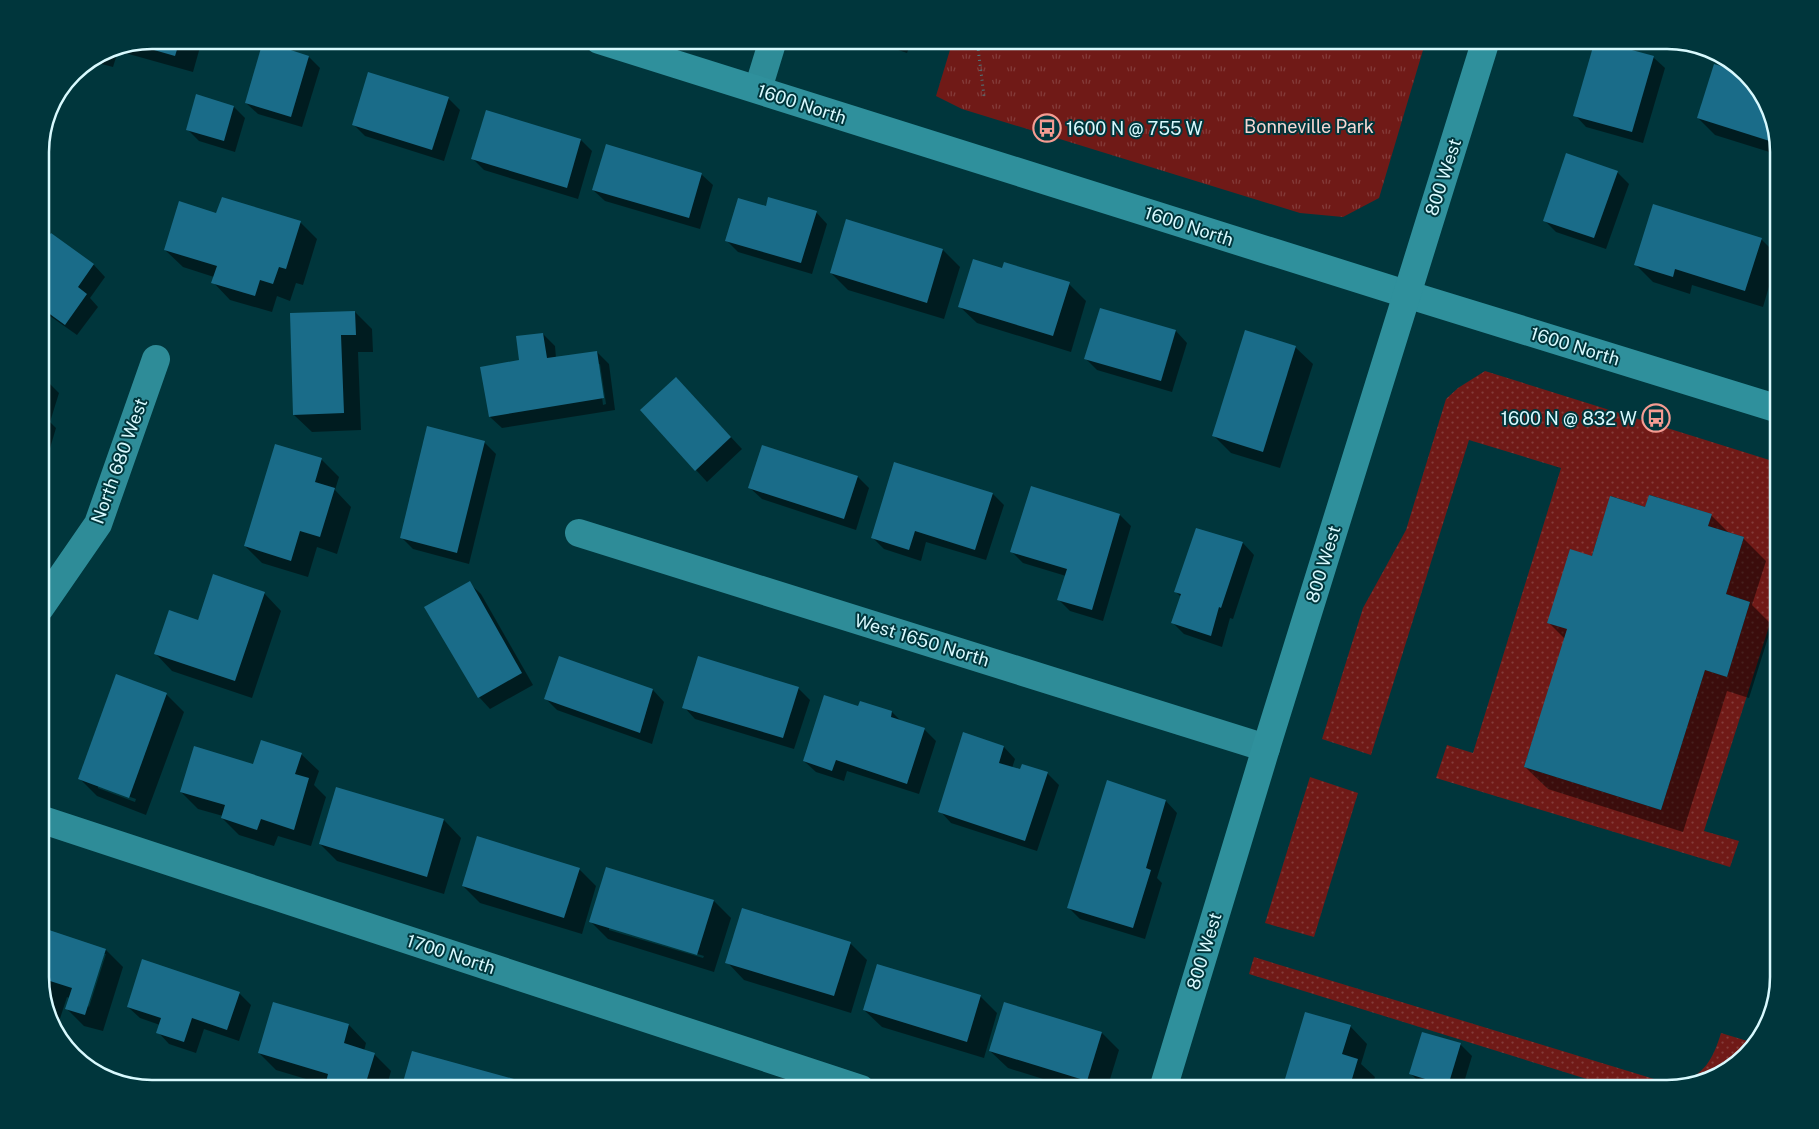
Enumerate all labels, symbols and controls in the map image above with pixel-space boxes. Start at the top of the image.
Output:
street label: 1600 North [755,80,849,128]
bus stop icon: 1600 N @ 755 W [1032,113,1062,143]
park label: Bonneville Park [1244,116,1374,137]
place label: 1600 N @ 755 W [1066,118,1203,139]
street label: 800 West [1421,136,1465,218]
street label: 1600 North [1142,202,1236,250]
street label: 1600 North [1528,322,1622,370]
street label: North 680 West [87,395,151,527]
bus stop icon: 1600 N @ 832 W [1641,403,1671,433]
place label: 1600 N @ 832 W [1501,408,1637,429]
street label: 800 West [1301,523,1345,605]
street label: West 1650 North [852,609,992,671]
street label: 800 West [1182,910,1226,992]
street label: 1700 North [404,930,498,978]

